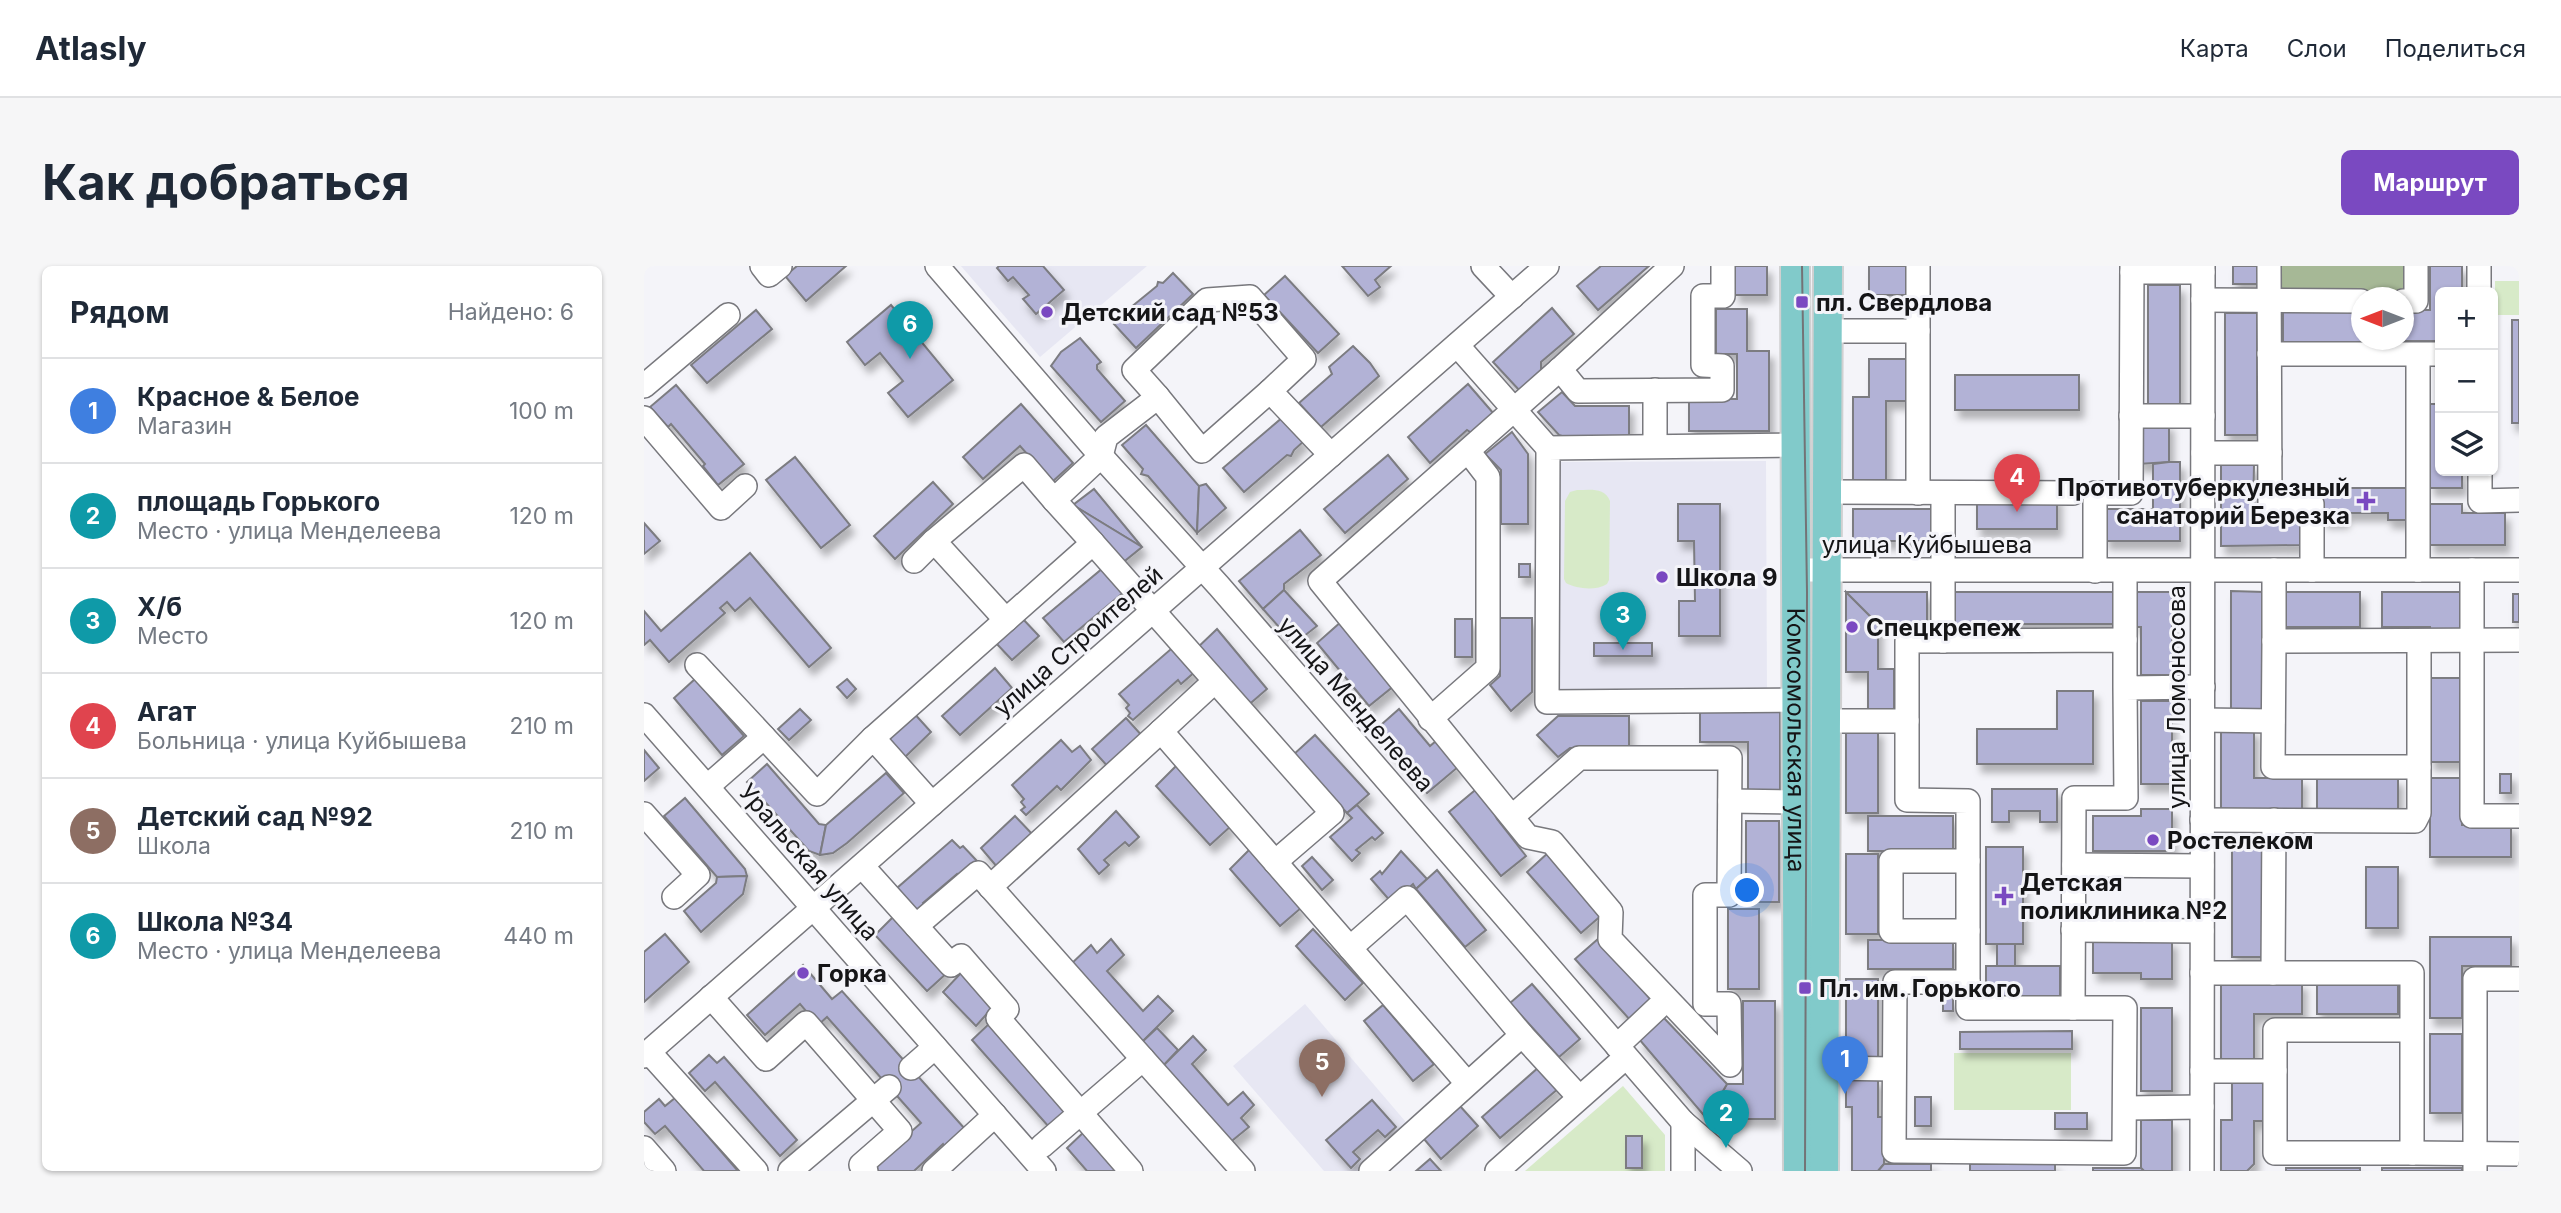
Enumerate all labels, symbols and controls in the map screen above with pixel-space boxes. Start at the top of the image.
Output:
text: Atlasly [35,28,147,68]
text: Карта [2180,34,2249,63]
text: Слои [2287,34,2347,63]
text: Поделиться [2385,34,2526,63]
button: Маршрут [2341,150,2519,215]
text: Как добраться [42,153,410,212]
north arrow [2351,287,2414,350]
map controls [2435,287,2498,476]
button: + [2435,287,2498,350]
place label: пл. Свердлова [1816,288,1992,317]
text: Рядом [70,294,170,330]
marker: пл. Свердлова [1794,294,1810,310]
text: Найдено: 6 [448,298,574,326]
place label: Детский сад №53 [1061,298,1279,327]
pin: 6 [887,301,933,359]
marker: Детский сад №53 [1039,304,1055,320]
button: − [2435,350,2498,413]
text: Красное & Белое [137,381,360,412]
text: 1 [88,397,98,425]
text: 100 m [509,397,574,425]
text: Магазин [137,412,232,440]
button: layers [2435,413,2498,476]
pin: 4 [1994,454,2040,512]
place label: Противотуберкулезный санаторий Березка [2057,473,2350,530]
text: площадь Горького [137,486,380,517]
marker: Противотуберкулезный санаторий Березка [2356,491,2376,511]
text: 2 [86,502,100,530]
text: 120 m [509,502,574,530]
text: Место · улица Менделеева [137,517,441,545]
street label: улица Куйбышева [1822,530,2032,559]
street label: улица Строителей [988,560,1168,722]
place label: Школа 9 [1676,563,1778,592]
marker: Школа 9 [1654,569,1670,585]
street label: улица Ломоносова [2162,585,2191,809]
text: Х/б [137,591,182,622]
pin: 3 [1600,592,1646,650]
text: 3 [86,607,100,635]
text: 120 m [509,607,574,635]
street label: Комсомольская улица [1782,608,1812,872]
street label: улица Менделеева [1272,610,1440,798]
place label: Спецкрепеж [1866,613,2021,642]
marker: Спецкрепеж [1844,619,1860,635]
text: Место [137,622,208,650]
text: Агат [137,696,196,727]
text: 4 [85,712,101,740]
text: 210 m [509,712,574,740]
text: Больница · улица Куйбышева [137,727,467,755]
street label: Уральская улица [733,778,885,946]
text: Детский сад №92 [137,801,373,832]
text: 5 [86,817,100,845]
text: 210 m [509,817,574,845]
place label: Ростелеком [2167,826,2314,855]
text: Школа [137,832,211,860]
marker: Ростелеком [2145,832,2161,848]
place label: Детская поликлиника №2 [2020,868,2227,925]
your location [1730,873,1764,907]
marker: Детская поликлиника №2 [1994,886,2014,906]
text: Школа №34 [137,906,293,937]
text: 6 [86,922,100,950]
text: 440 m [503,922,574,950]
text: Место · улица Менделеева [137,937,441,965]
place label: Горка [817,959,887,988]
marker: Горка [795,965,811,981]
place label: Пл. им. Горького [1819,974,2021,1003]
marker: Пл. им. Горького [1797,980,1813,996]
pin: 1 [1822,1036,1868,1094]
pin: 5 [1299,1039,1345,1097]
pin: 2 [1703,1090,1749,1148]

